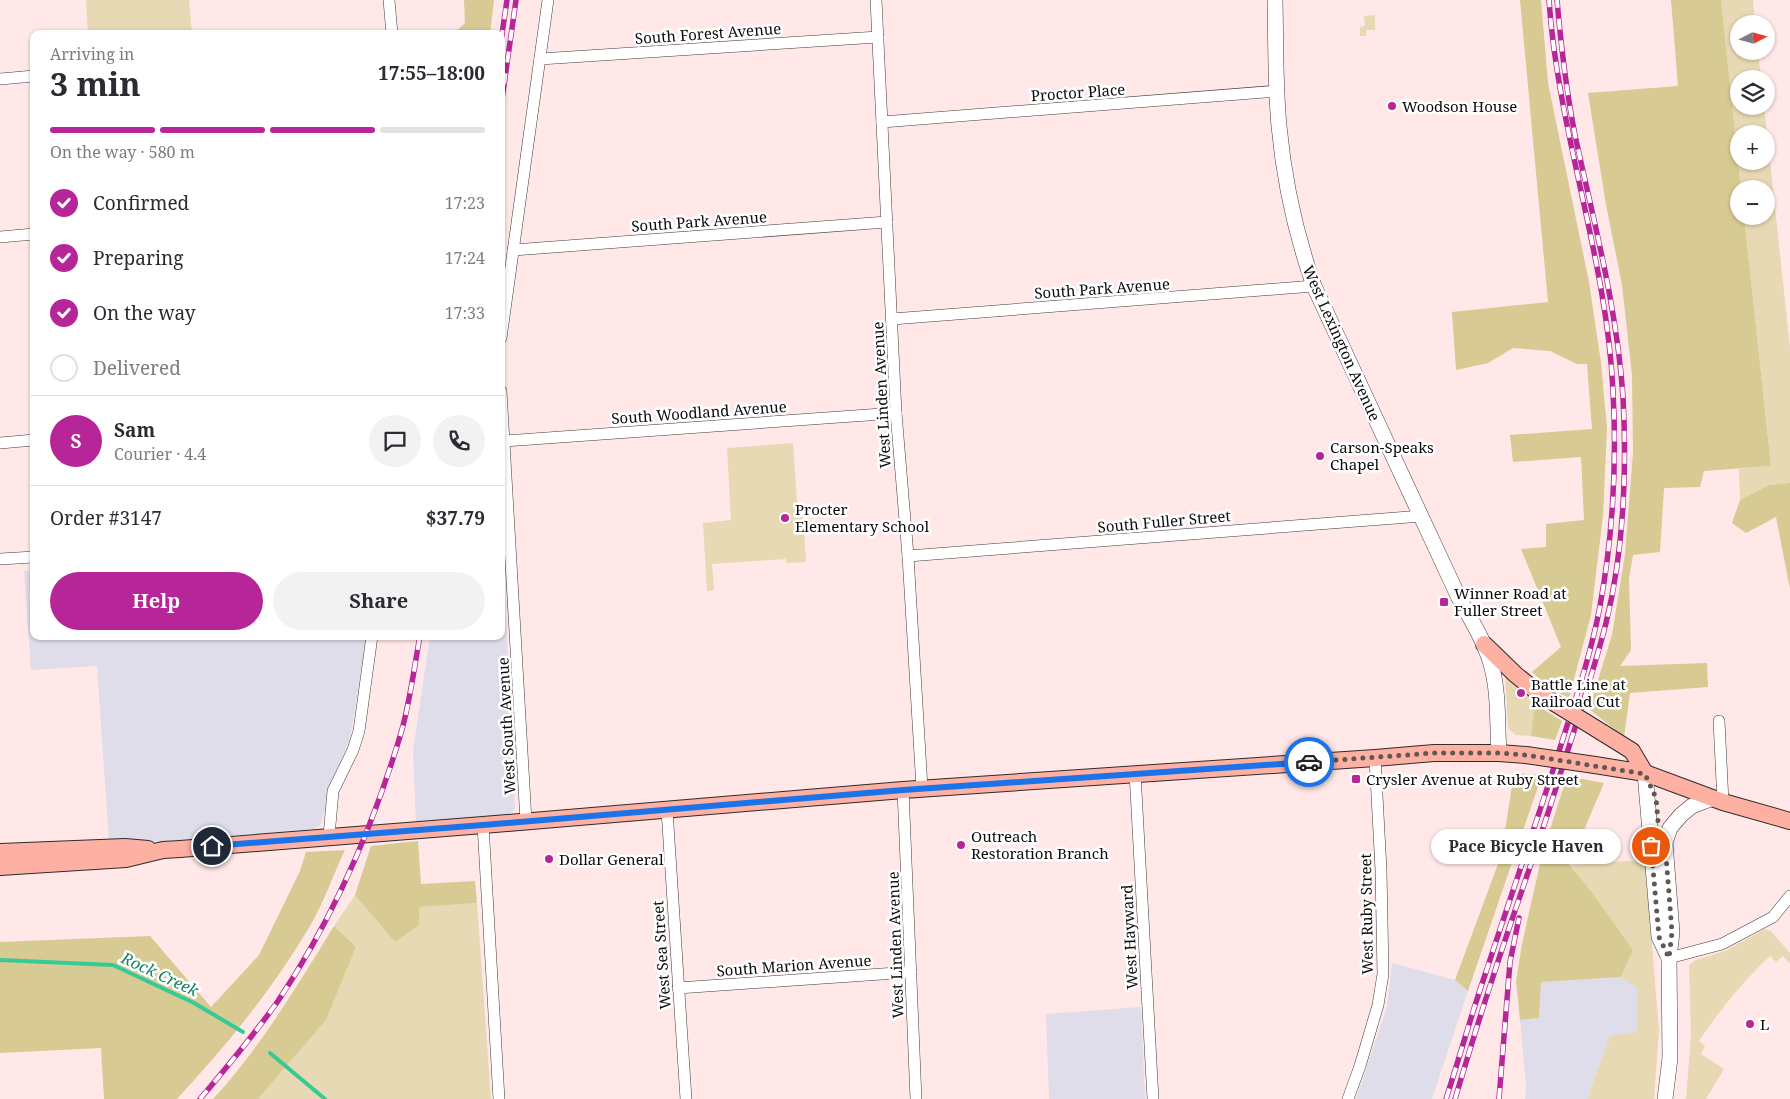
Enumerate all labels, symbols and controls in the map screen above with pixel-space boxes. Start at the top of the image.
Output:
north arrow [1730,15,1775,60]
map controls [1730,15,1775,225]
street label: South Forest Avenue [634,18,782,48]
text: Arriving in [50,43,134,65]
text: 17:55–18:00 [378,60,485,86]
text: 3 min [50,62,141,105]
button: layers [1730,70,1775,115]
street label: Proctor Place [1030,79,1126,105]
place label: Woodson House [1402,96,1517,116]
marker: Woodson House [1386,100,1398,112]
button: + [1730,125,1775,170]
text: On the way · 580 m [50,141,195,163]
button: − [1730,180,1775,225]
icon: check [50,189,78,217]
text: Confirmed [93,190,189,216]
text: 17:23 [445,192,485,214]
street label: South Park Avenue [631,206,767,236]
icon: check [50,244,78,272]
text: Preparing [93,245,183,271]
text: 17:24 [445,247,485,269]
street label: West Lexington Avenue [1299,262,1385,424]
street label: South Park Avenue [1034,273,1170,303]
icon: check [50,299,78,327]
text: On the way [93,300,196,326]
text: 17:33 [445,302,485,324]
street label: West Linden Avenue [867,321,895,469]
text: Delivered [93,355,181,381]
street label: South Woodland Avenue [611,396,787,428]
button: chat [369,415,421,467]
button: phone [433,415,485,467]
text: Sam [114,417,155,443]
text: S [70,428,82,454]
place label: Carson-Speaks Chapel [1330,437,1434,474]
text: Courier · 4.4 [114,443,206,465]
marker: Carson-Speaks Chapel [1314,450,1326,462]
place label: Procter Elementary School [795,499,929,536]
text: Order #3147 [50,505,162,531]
text: $37.79 [426,505,485,531]
street label: South Fuller Street [1097,505,1231,537]
marker: Procter Elementary School [779,512,791,524]
button: Help [50,572,263,630]
button: Share [273,572,485,630]
place label: Winner Road at Fuller Street [1454,583,1567,620]
marker: Winner Road at Fuller Street [1438,596,1450,608]
street label: West South Avenue [492,657,520,795]
place label: Battle Line at Railroad Cut [1531,674,1626,711]
marker: Battle Line at Railroad Cut [1515,687,1527,699]
courier [1284,737,1334,787]
icon: car [1295,748,1323,776]
place label: Crysler Avenue at Ruby Street [1366,769,1579,789]
marker: Crysler Avenue at Ruby Street [1350,773,1362,785]
pin [191,825,233,867]
pin [1630,825,1672,867]
place label: Outreach Restoration Branch [971,826,1109,863]
callout: Pace Bicycle Haven [1431,828,1621,864]
icon: home [198,832,226,860]
icon: bag [1637,832,1665,860]
text: Pace Bicycle Haven [1448,835,1604,857]
marker: Outreach Restoration Branch [955,839,967,851]
place label: Dollar General [559,849,664,869]
marker: Dollar General [543,853,555,865]
street label: West Ruby Street [1355,853,1377,975]
street label: West Linden Avenue [882,871,908,1019]
street label: West Hayward [1116,884,1142,990]
street label: West Sea Street [647,900,675,1010]
water label: Rock Creek [117,946,203,1002]
street label: South Marion Avenue [716,950,872,980]
place label: L [1760,1014,1769,1034]
marker: L [1744,1018,1756,1030]

